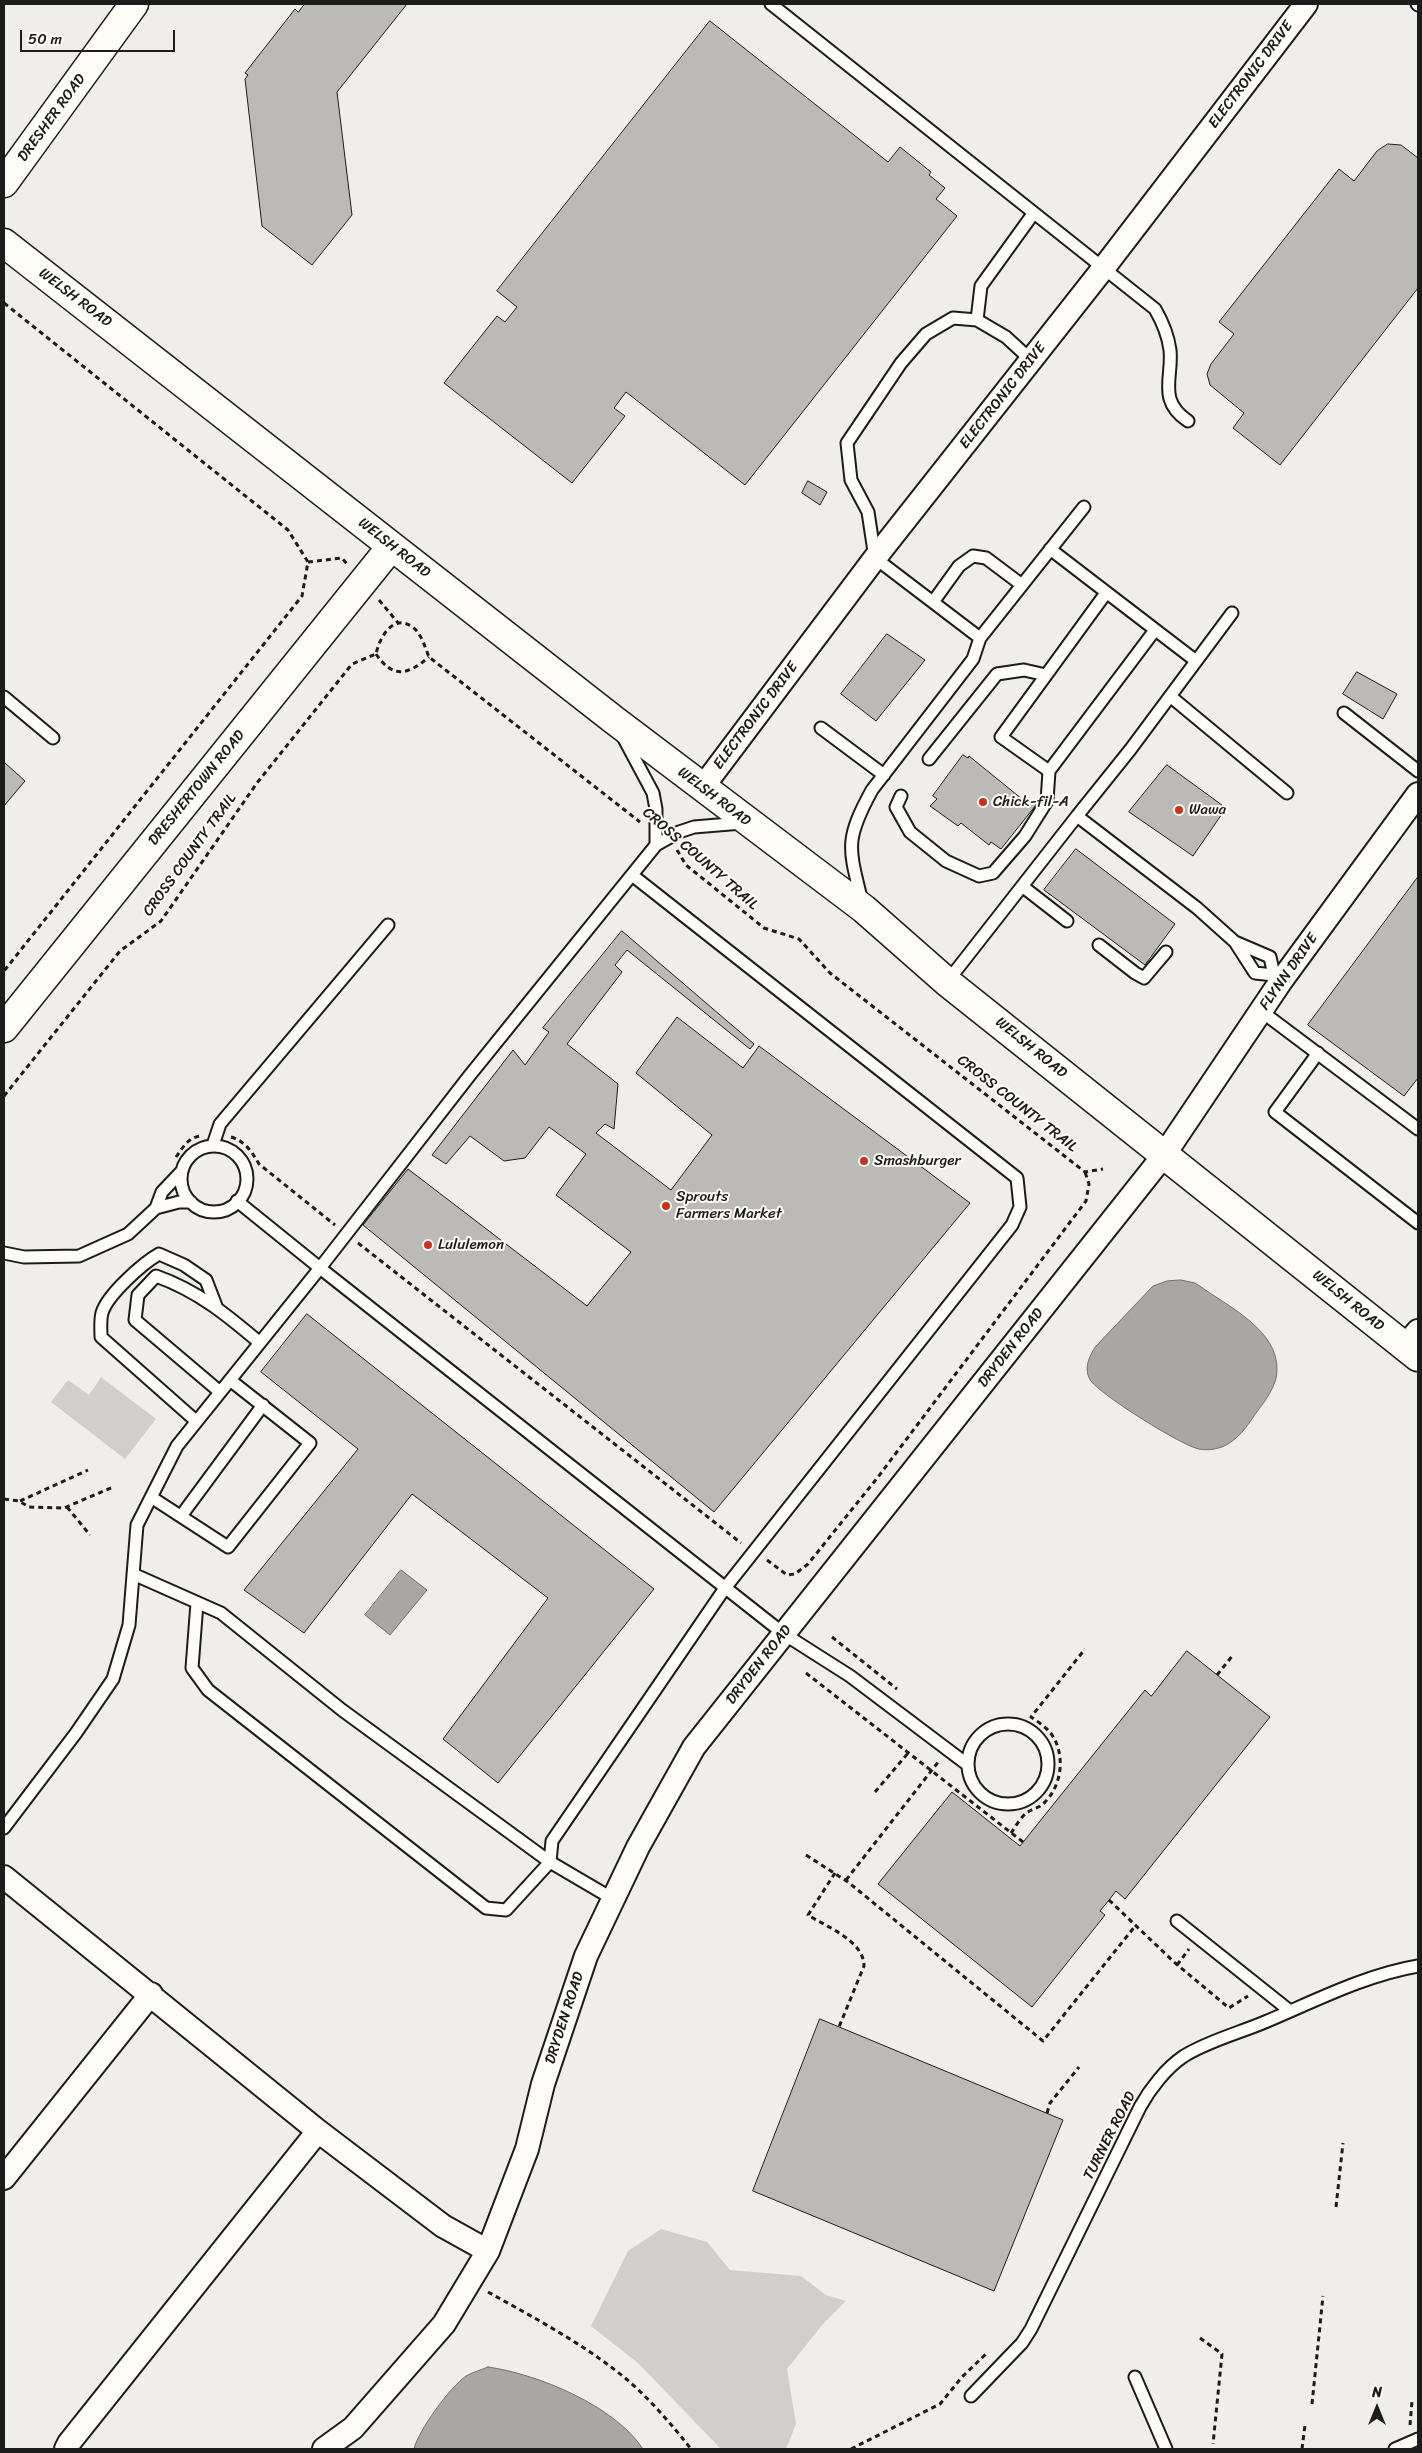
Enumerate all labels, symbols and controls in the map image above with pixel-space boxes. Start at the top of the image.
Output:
street label: ELECTRONIC DRIVE [1205,18,1297,132]
scale bar [22,20,178,52]
text: 50 m [28,26,62,52]
street label: DRESHER ROAD [14,71,90,165]
street label: WELSH ROAD [35,265,115,331]
street label: ELECTRONIC DRIVE [956,339,1050,453]
street label: WELSH ROAD [354,514,434,582]
street label: ELECTRONIC DRIVE [710,659,802,773]
street label: DRESHERTOWN ROAD [145,727,249,849]
street label: WELSH ROAD [674,764,754,830]
street label: CROSS COUNTY TRAIL [139,790,241,920]
place label: Chick-fil-A [993,793,1069,811]
marker: Chick-fil-A [977,796,989,808]
place label: Wawa [1189,801,1226,819]
street label: CROSS COUNTY TRAIL [638,804,762,914]
marker: Wawa [1173,804,1185,816]
street label: FLYNN DRIVE [1256,930,1322,1014]
street label: WELSH ROAD [992,1014,1070,1082]
street label: CROSS COUNTY TRAIL [953,1052,1081,1156]
place label: Smashburger [874,1152,961,1170]
marker: Smashburger [858,1155,870,1167]
place label: Sprouts Farmers Market [676,1188,782,1223]
marker: Sprouts Farmers Market [660,1200,672,1212]
place label: Lululemon [438,1236,504,1254]
marker: Lululemon [422,1239,434,1251]
street label: WELSH ROAD [1309,1267,1387,1335]
street label: DRYDEN ROAD [974,1305,1048,1391]
street label: DRYDEN ROAD [722,1622,796,1708]
street label: DRYDEN ROAD [542,1970,588,2066]
street label: TURNER ROAD [1080,2089,1140,2183]
text: N [1372,2380,1382,2405]
north arrow [1352,2383,1402,2433]

